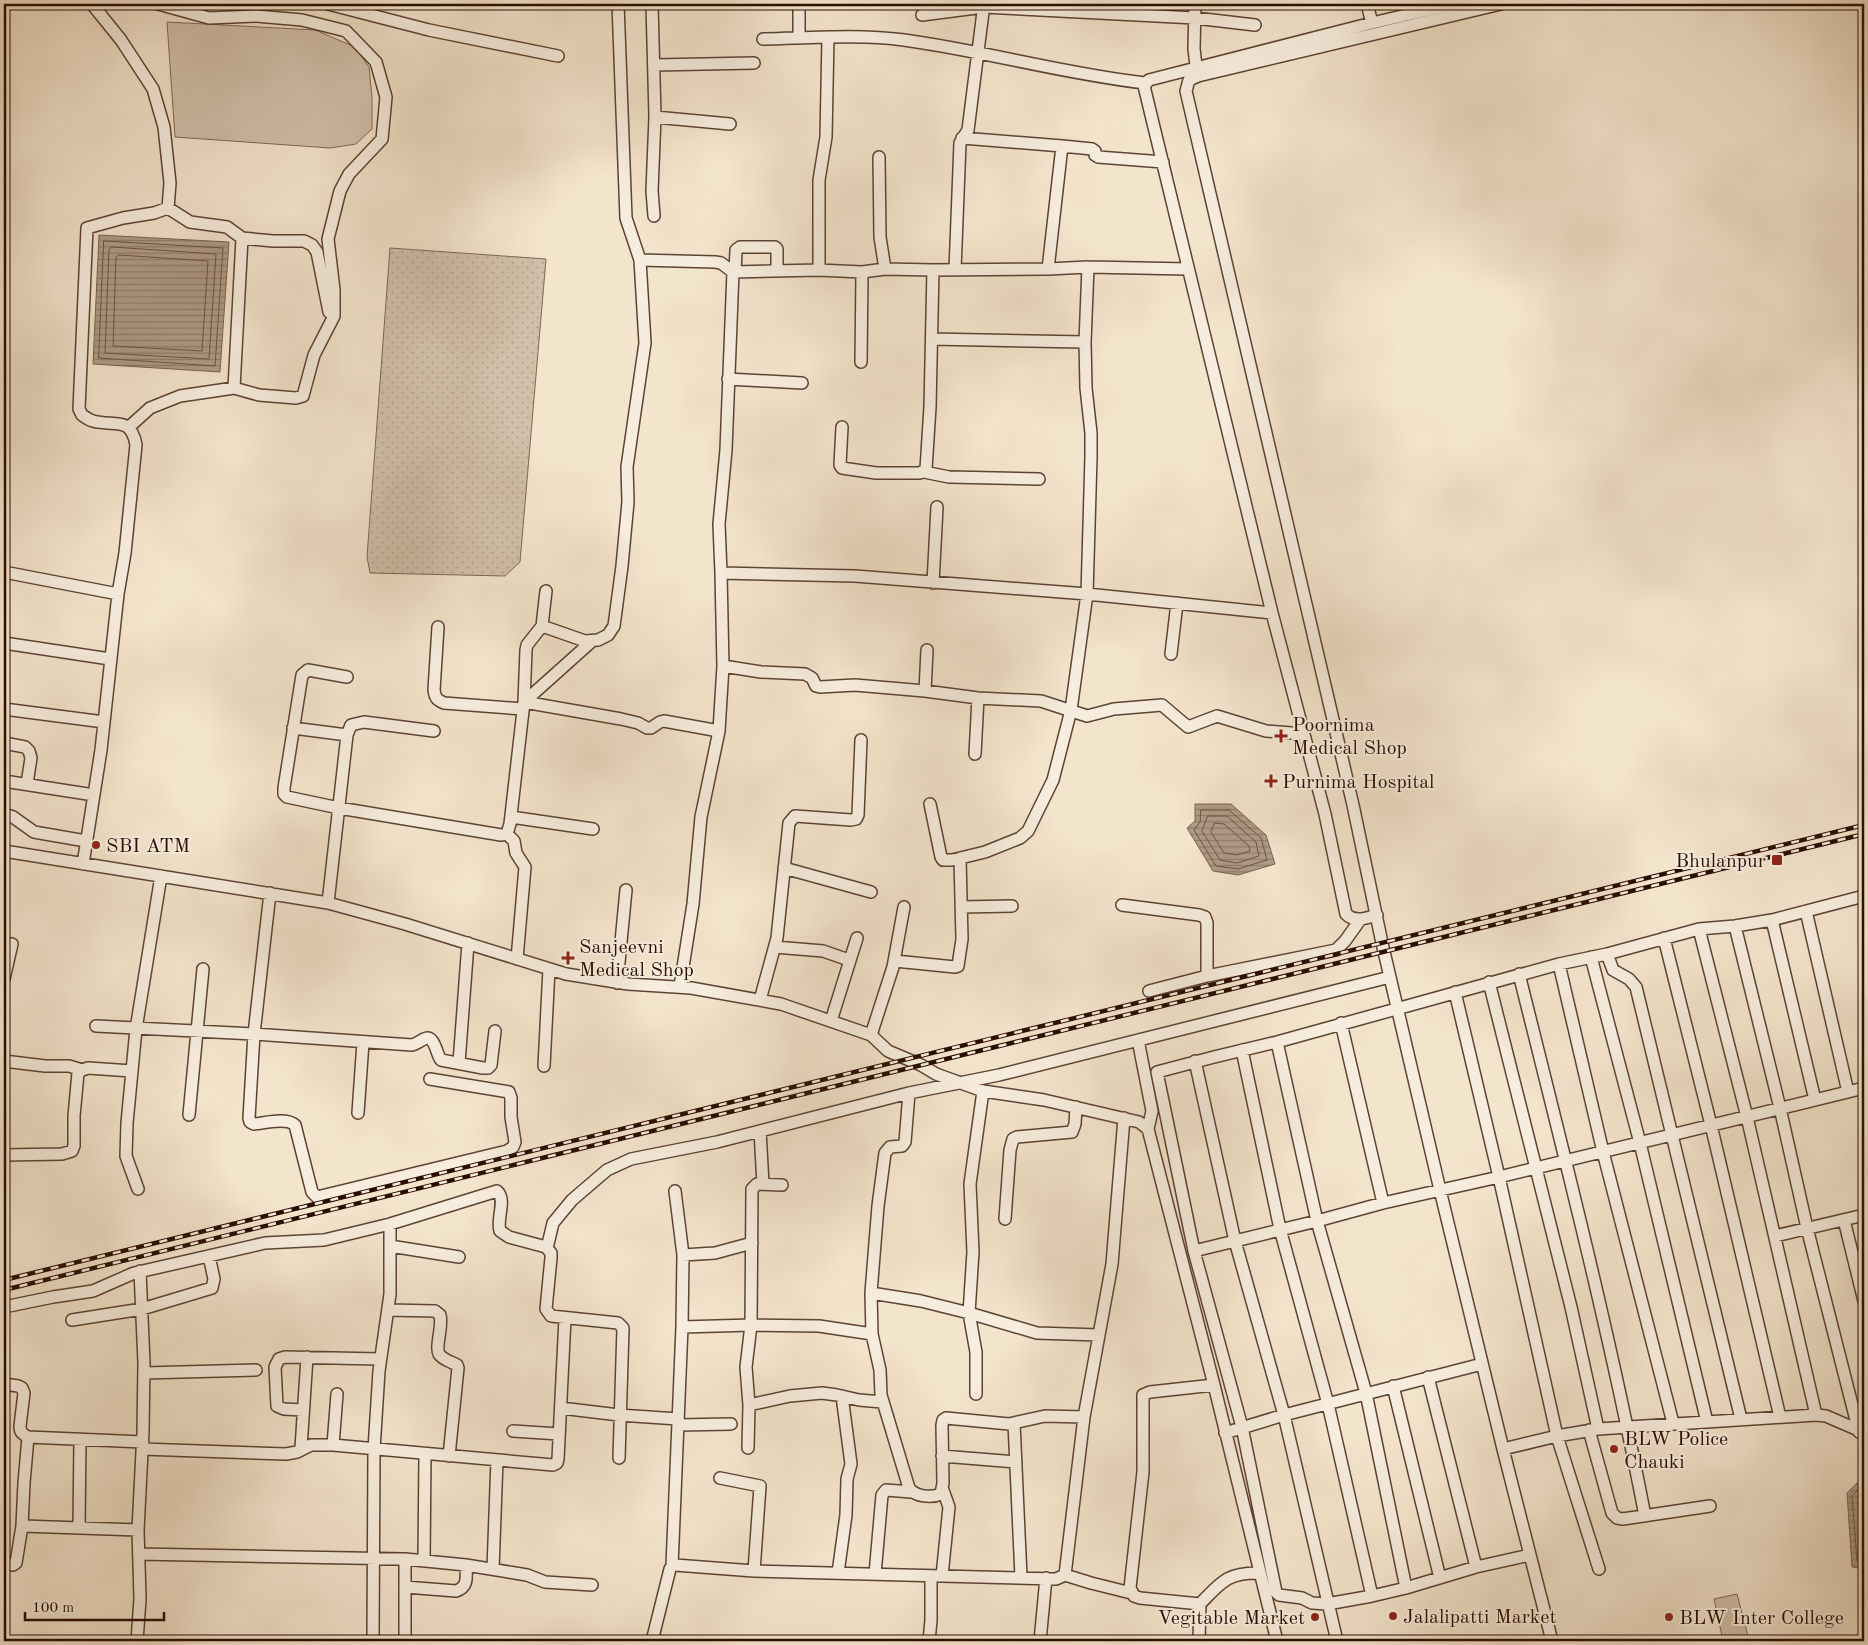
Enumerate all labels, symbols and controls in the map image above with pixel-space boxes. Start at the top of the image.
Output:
place label: Poornima Medical Shop [1292,716,1407,759]
marker: Poornima Medical Shop [1274,729,1288,743]
place label: Purnima Hospital [1282,773,1434,793]
marker: Purnima Hospital [1264,774,1278,788]
place label: SBI ATM [106,837,190,857]
marker: SBI ATM [90,839,102,851]
place label: Bhulanpur [1675,852,1766,872]
marker: Bhulanpur [1770,853,1784,867]
place label: Sanjeevni Medical Shop [579,938,694,981]
marker: Sanjeevni Medical Shop [561,951,575,965]
place label: BLW Police Chauki [1624,1430,1728,1473]
marker: BLW Police Chauki [1608,1443,1620,1455]
scale bar [25,1590,164,1622]
text: 100 m [32,1601,74,1616]
place label: Jalalipatti Market [1403,1608,1556,1628]
place label: Vegitable Market [1157,1609,1305,1629]
place label: BLW Inter College [1679,1609,1844,1629]
marker: Jalalipatti Market [1387,1610,1399,1622]
marker: Vegitable Market [1309,1611,1321,1623]
marker: BLW Inter College [1663,1611,1675,1623]

